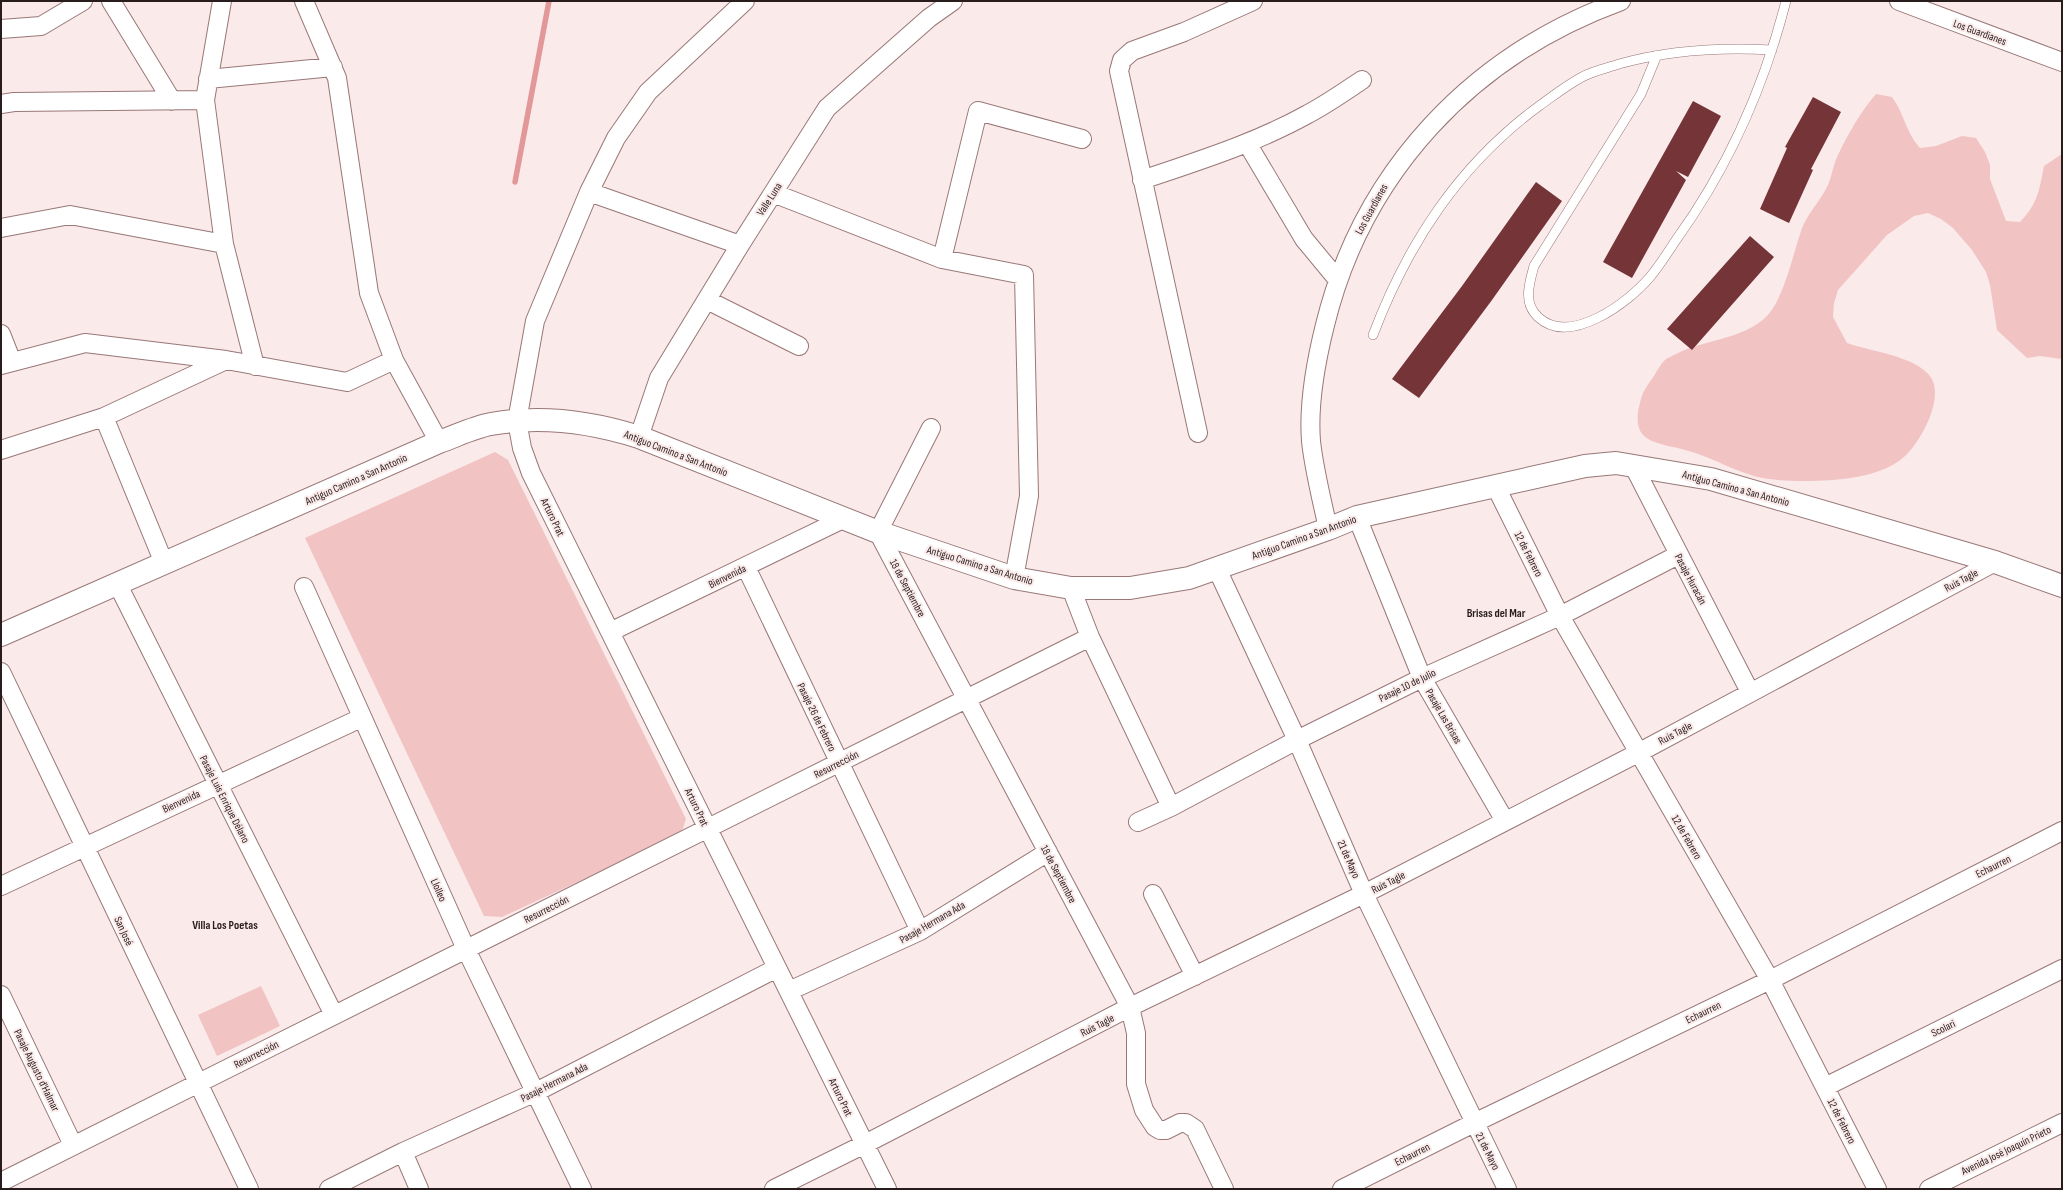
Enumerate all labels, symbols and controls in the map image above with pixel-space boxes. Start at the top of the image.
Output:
street label: Los Guardianes [1952,17,2008,48]
street label: Valle Luna [754,180,785,218]
street label: Los Guardianes [1352,182,1391,237]
street label: Antiguo Camino a San Antonio [621,427,730,479]
street label: Antiguo Camino a San Antonio [302,451,410,508]
street label: Antiguo Camino a San Antonio [1680,468,1791,509]
street label: Arturo Prat [537,495,568,539]
street label: Antiguo Camino a San Antonio [1249,512,1359,563]
street label: 12 de Febrero [1512,529,1546,579]
street label: Antiguo Camino a San Antonio [924,543,1035,588]
street label: Pasaje Huracán [1672,552,1709,607]
street label: 18 de Septiembre [887,557,928,619]
street label: Bienvenida [706,562,748,591]
street label: Ruis Tagle [1942,566,1980,595]
district label: Brisas del Mar [1467,606,1526,621]
street label: Pasaje 10 de Julio [1376,666,1438,705]
street label: Pasaje 26 de Febrero [794,681,839,754]
street label: Pasaje Las Brisas [1423,686,1465,746]
street label: Ruis Tagle [1656,719,1694,748]
street label: Resurrección [812,748,861,781]
street label: Pasaje Luis Enrique Délano [197,753,252,846]
street label: Arturo Prat [681,785,712,829]
street label: Bienvenida [160,787,202,816]
street label: 12 de Febrero [1669,813,1705,862]
street label: 21 de Mayo [1334,838,1363,881]
street label: 18 de Septiembre [1038,843,1079,905]
street label: Echaurren [1973,852,2013,881]
street label: Ruis Tagle [1369,868,1407,896]
street label: Llolleo [428,877,449,904]
street label: Resurrección [522,893,571,926]
street label: Pasaje Hermana Ada [897,898,967,946]
street label: San José [111,915,136,948]
district label: Villa Los Poetas [192,918,258,933]
street label: Echaurren [1683,998,1723,1027]
street label: Ruis Tagle [1078,1011,1116,1039]
street label: Scolari [1929,1017,1957,1040]
street label: Pasaje Augusto d'Halmar [11,1027,62,1113]
street label: Resurrección [232,1038,281,1071]
street label: Pasaje Hermana Ada [519,1060,590,1105]
street label: Arturo Prat [825,1075,856,1119]
street label: 12 de Febrero [1825,1096,1859,1146]
street label: Avenida José Joaquín Prieto [1958,1123,2054,1178]
street label: 21 de Mayo [1473,1130,1503,1173]
street label: Echaurren [1392,1140,1432,1169]

